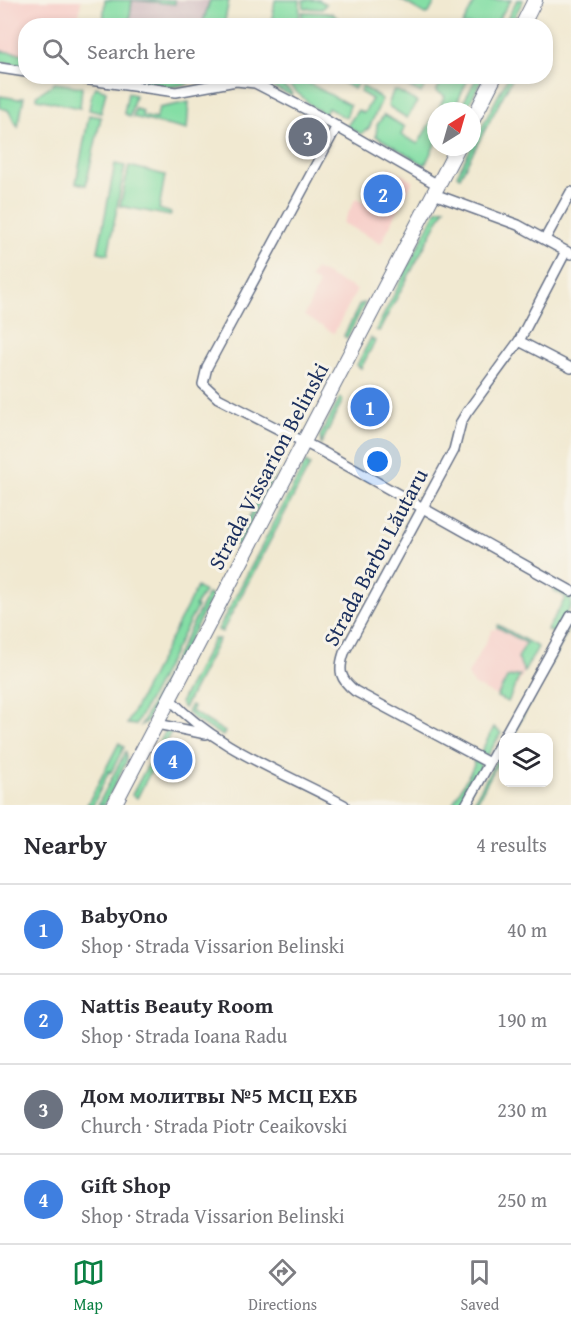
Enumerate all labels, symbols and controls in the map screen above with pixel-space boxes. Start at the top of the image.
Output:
search box [18,18,553,84]
icon: search [39,35,72,68]
text: Search here [87,35,196,67]
north arrow [427,102,481,156]
pin: 3 [288,114,328,160]
pin: 2 [364,172,403,216]
street label: Strada Vissarion Belinski [200,357,336,575]
pin: 1 [350,384,389,430]
your location [363,447,392,476]
street label: Strada Barbu Lăutaru [315,462,435,651]
map controls [499,733,553,787]
button: layers [499,733,553,787]
pin: 4 [154,738,192,783]
text: Nearby [24,825,107,864]
text: 4 results [476,830,547,859]
text: BabyOno [81,899,168,931]
text: 1 [38,915,49,944]
text: 40 m [507,915,547,944]
text: Shop · Strada Vissarion Belinski [81,931,345,960]
text: Nattis Beauty Room [81,989,273,1021]
text: 2 [38,1005,49,1034]
text: 190 m [497,1005,547,1034]
text: Shop · Strada Ioana Radu [81,1021,287,1050]
text: Дом молитвы №5 МСЦ ЕХБ [81,1079,358,1111]
text: 3 [38,1095,49,1124]
text: 230 m [497,1095,547,1124]
text: Church · Strada Piotr Ceaikovski [81,1111,347,1140]
text: Gift Shop [81,1169,171,1201]
text: 4 [38,1185,49,1214]
text: 250 m [497,1185,547,1214]
text: Shop · Strada Vissarion Belinski [81,1201,345,1230]
tab: Map [72,1256,105,1316]
tab: Directions [248,1256,317,1316]
tab: Saved [460,1256,499,1316]

